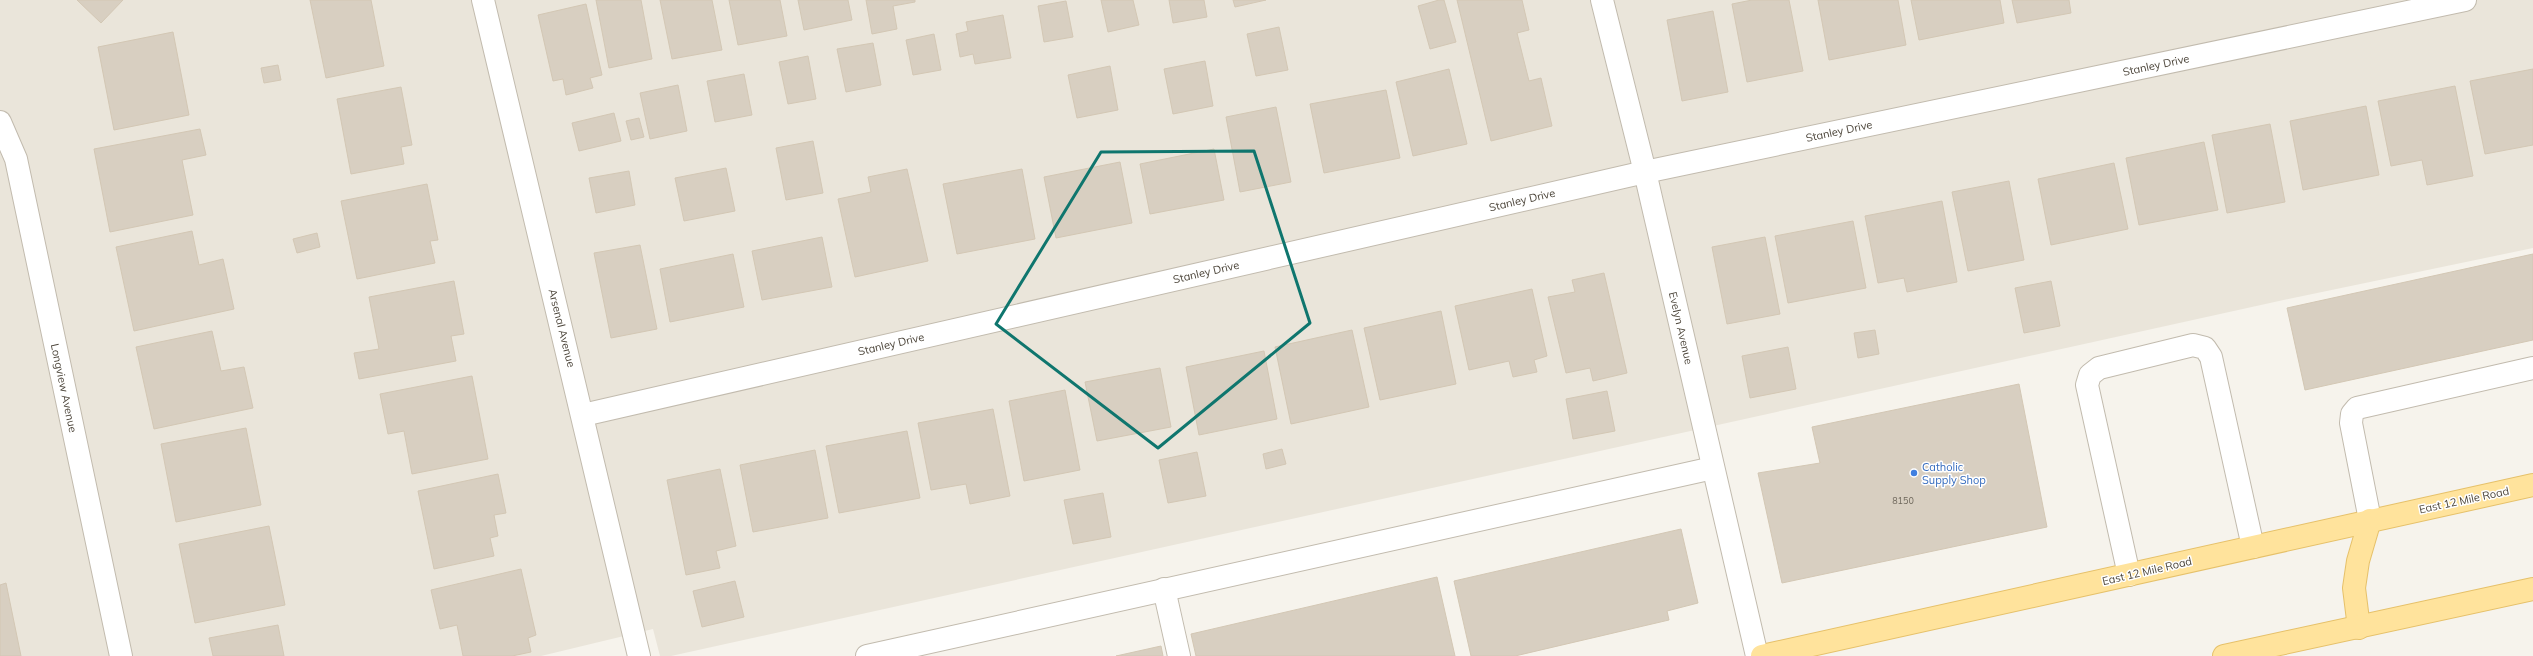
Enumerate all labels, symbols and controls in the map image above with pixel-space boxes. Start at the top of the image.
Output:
street label: Stanley Drive [2122,51,2191,79]
street label: Stanley Drive [1805,117,1874,145]
street label: Stanley Drive [1488,186,1556,214]
street label: Stanley Drive [1172,258,1240,286]
street label: Arsenal Avenue [545,287,579,369]
street label: Evelyn Avenue [1666,290,1696,366]
street label: Stanley Drive [857,330,925,358]
street label: Longview Avenue [48,342,80,434]
place label: Catholic Supply Shop [1922,460,1986,487]
marker: Catholic Supply Shop [1909,468,1919,478]
street label: East 12 Mile Road [2418,484,2510,516]
house number: 8150 [1892,495,1914,506]
street label: East 12 Mile Road [2101,554,2193,588]

